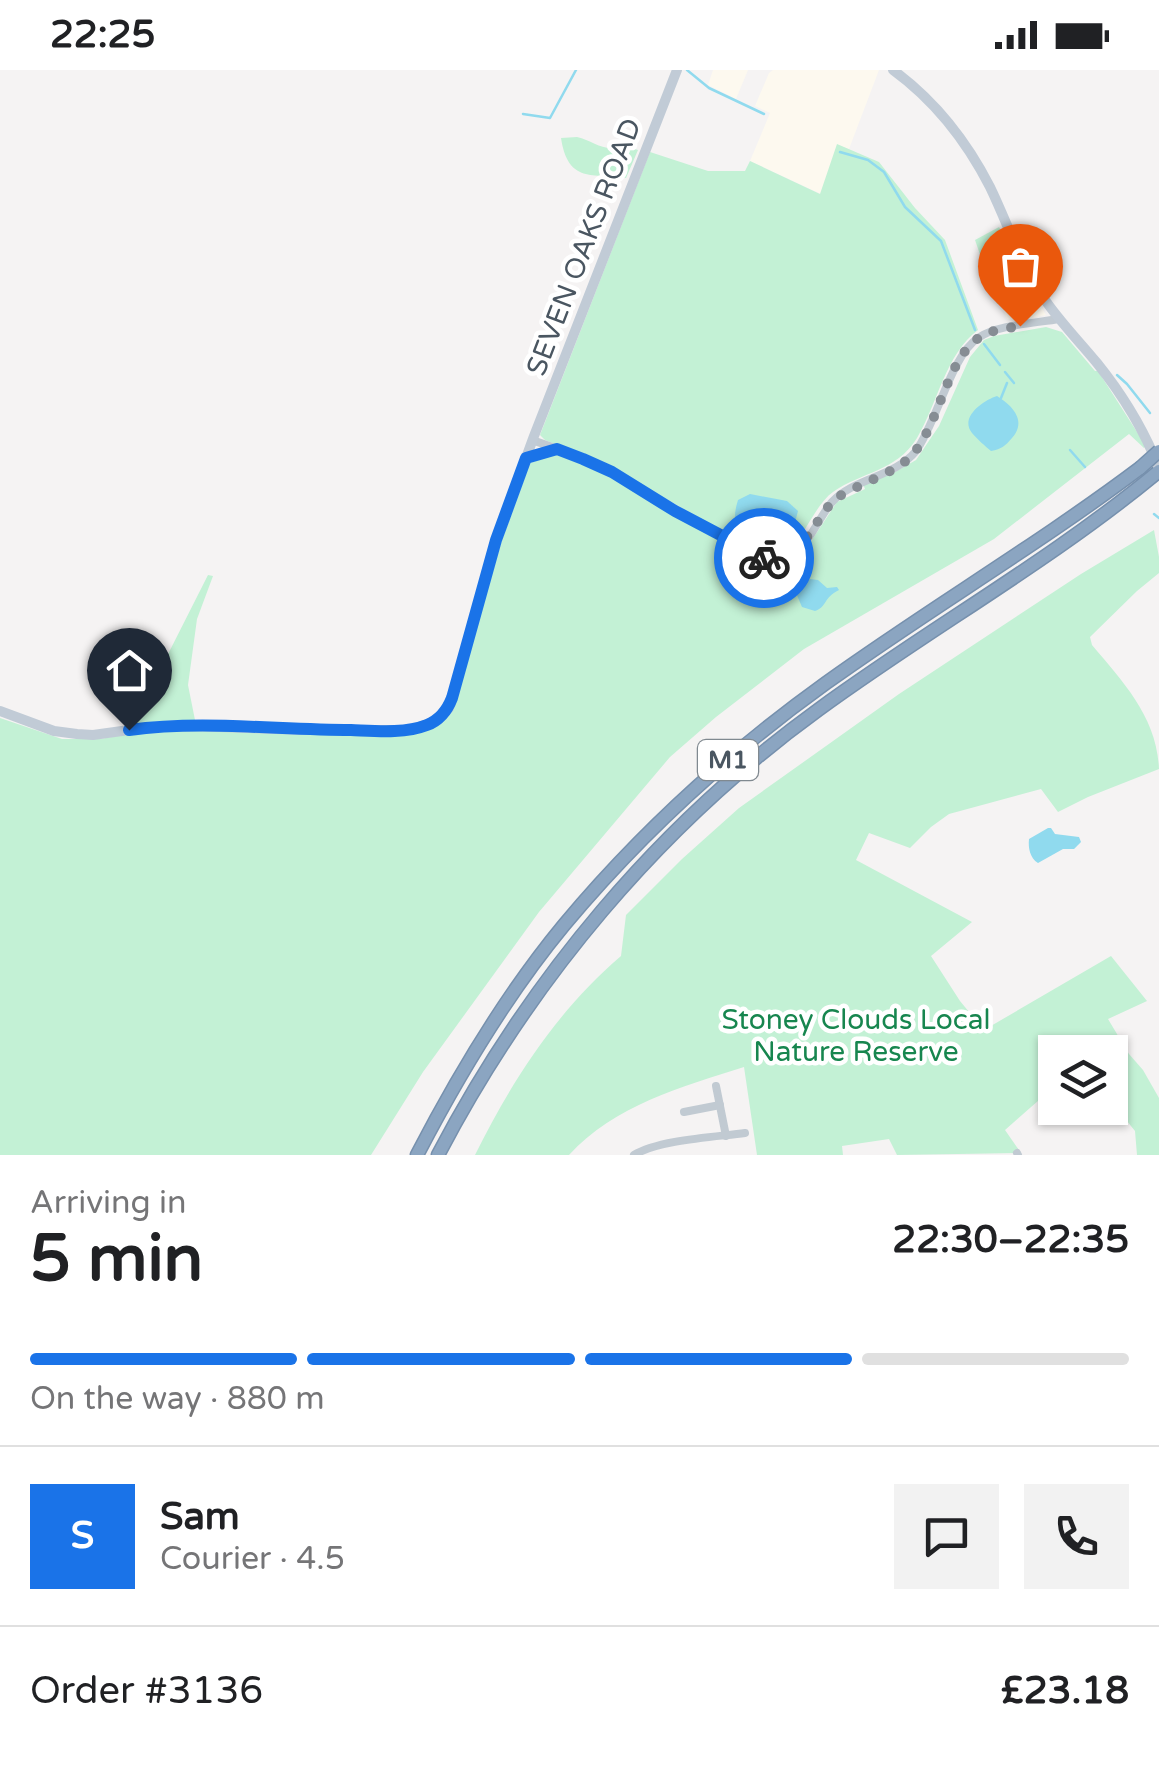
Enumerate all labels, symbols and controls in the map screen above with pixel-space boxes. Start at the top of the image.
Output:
text: 22:25 [50,12,155,58]
street label: SEVEN OAKS ROAD [519,114,649,380]
pin [978,224,1063,327]
icon: bag [993,239,1048,294]
courier [714,508,814,608]
icon: bike [737,531,792,586]
pin [87,628,172,731]
icon: home [102,643,157,698]
road number: M1 [698,740,758,780]
park label: Stoney Clouds Local Nature Reserve [722,1003,990,1069]
map controls [1038,1035,1128,1125]
button: layers [1038,1035,1128,1125]
text: Arriving in [30,1184,187,1222]
text: 22:30–22:35 [892,1217,1129,1263]
text: 5 min [30,1220,203,1299]
text: On the way · 880 m [30,1380,325,1418]
button: chat [894,1484,999,1589]
button: phone [1024,1484,1129,1589]
text: Sam [160,1494,240,1540]
text: S [71,1513,94,1559]
text: Courier · 4.5 [160,1540,345,1578]
text: Order #3136 [30,1668,263,1714]
text: £23.18 [1001,1668,1129,1714]

